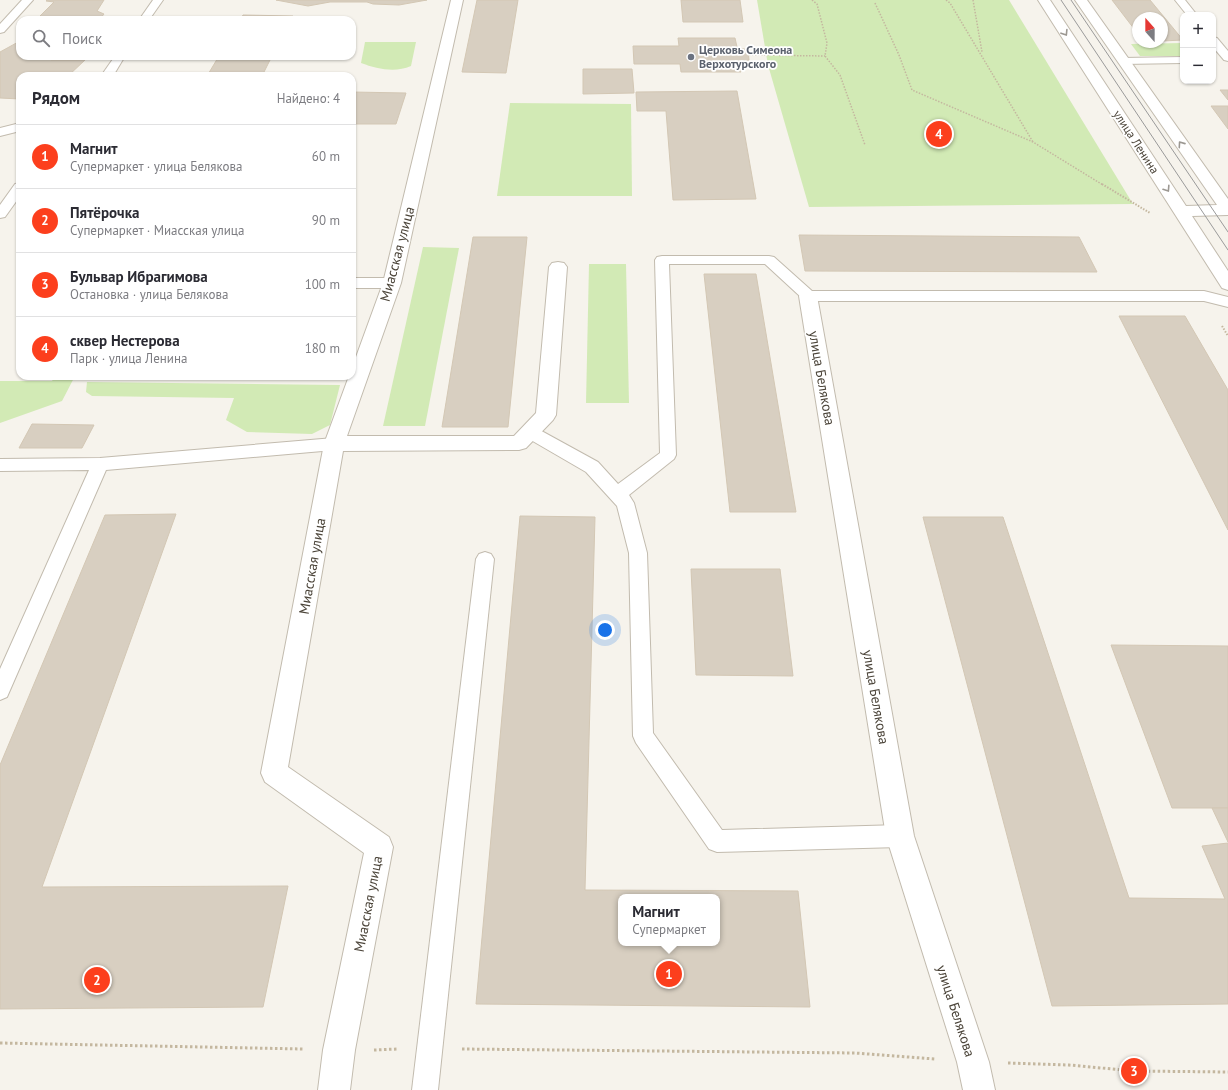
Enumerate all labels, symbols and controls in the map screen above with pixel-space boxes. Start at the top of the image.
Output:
north arrow [1132,12,1168,48]
map controls [1180,12,1216,84]
button: + [1180,12,1216,48]
search box [16,16,356,60]
icon: search [30,27,52,49]
text: Поиск [62,29,102,48]
one-way arrow [1060,29,1068,36]
place label: Церковь Симеона Верхотурского [699,42,792,71]
button: − [1180,48,1216,84]
marker: Церковь Симеона Верхотурского [686,52,696,62]
text: Рядом [32,87,80,109]
text: Найдено: 4 [277,90,340,107]
street label: улица Ленина [1110,107,1163,176]
pin: 4 [926,119,952,149]
text: Магнит [70,139,118,158]
one-way arrow [1178,141,1186,148]
text: 1 [41,148,49,165]
text: 60 m [312,148,340,165]
text: Супермаркет · улица Белякова [70,158,242,175]
one-way arrow [1162,185,1169,192]
text: Пятёрочка [70,203,139,222]
street label: Миасская улица [376,204,418,303]
text: 2 [41,212,49,229]
text: 90 m [312,212,340,229]
text: Супермаркет · Миасская улица [70,222,244,239]
text: Бульвар Ибрагимова [70,267,208,286]
text: 3 [41,276,49,293]
text: 100 m [305,276,340,293]
text: Остановка · улица Белякова [70,286,228,303]
street label: улица Белякова [805,329,839,427]
text: сквер Нестерова [70,331,180,350]
text: 4 [41,340,49,357]
text: 180 m [305,340,340,357]
text: Парк · улица Ленина [70,350,187,367]
street label: Миасская улица [295,516,329,616]
your location [595,620,615,640]
street label: улица Белякова [859,648,893,746]
street label: Миасская улица [350,854,386,954]
popup [618,894,720,946]
text: Магнит [632,902,680,921]
text: Супермаркет [632,921,706,938]
pin: 1 [656,959,682,989]
street label: улица Белякова [933,963,979,1059]
pin: 2 [84,965,110,995]
pin: 3 [1121,1056,1147,1086]

